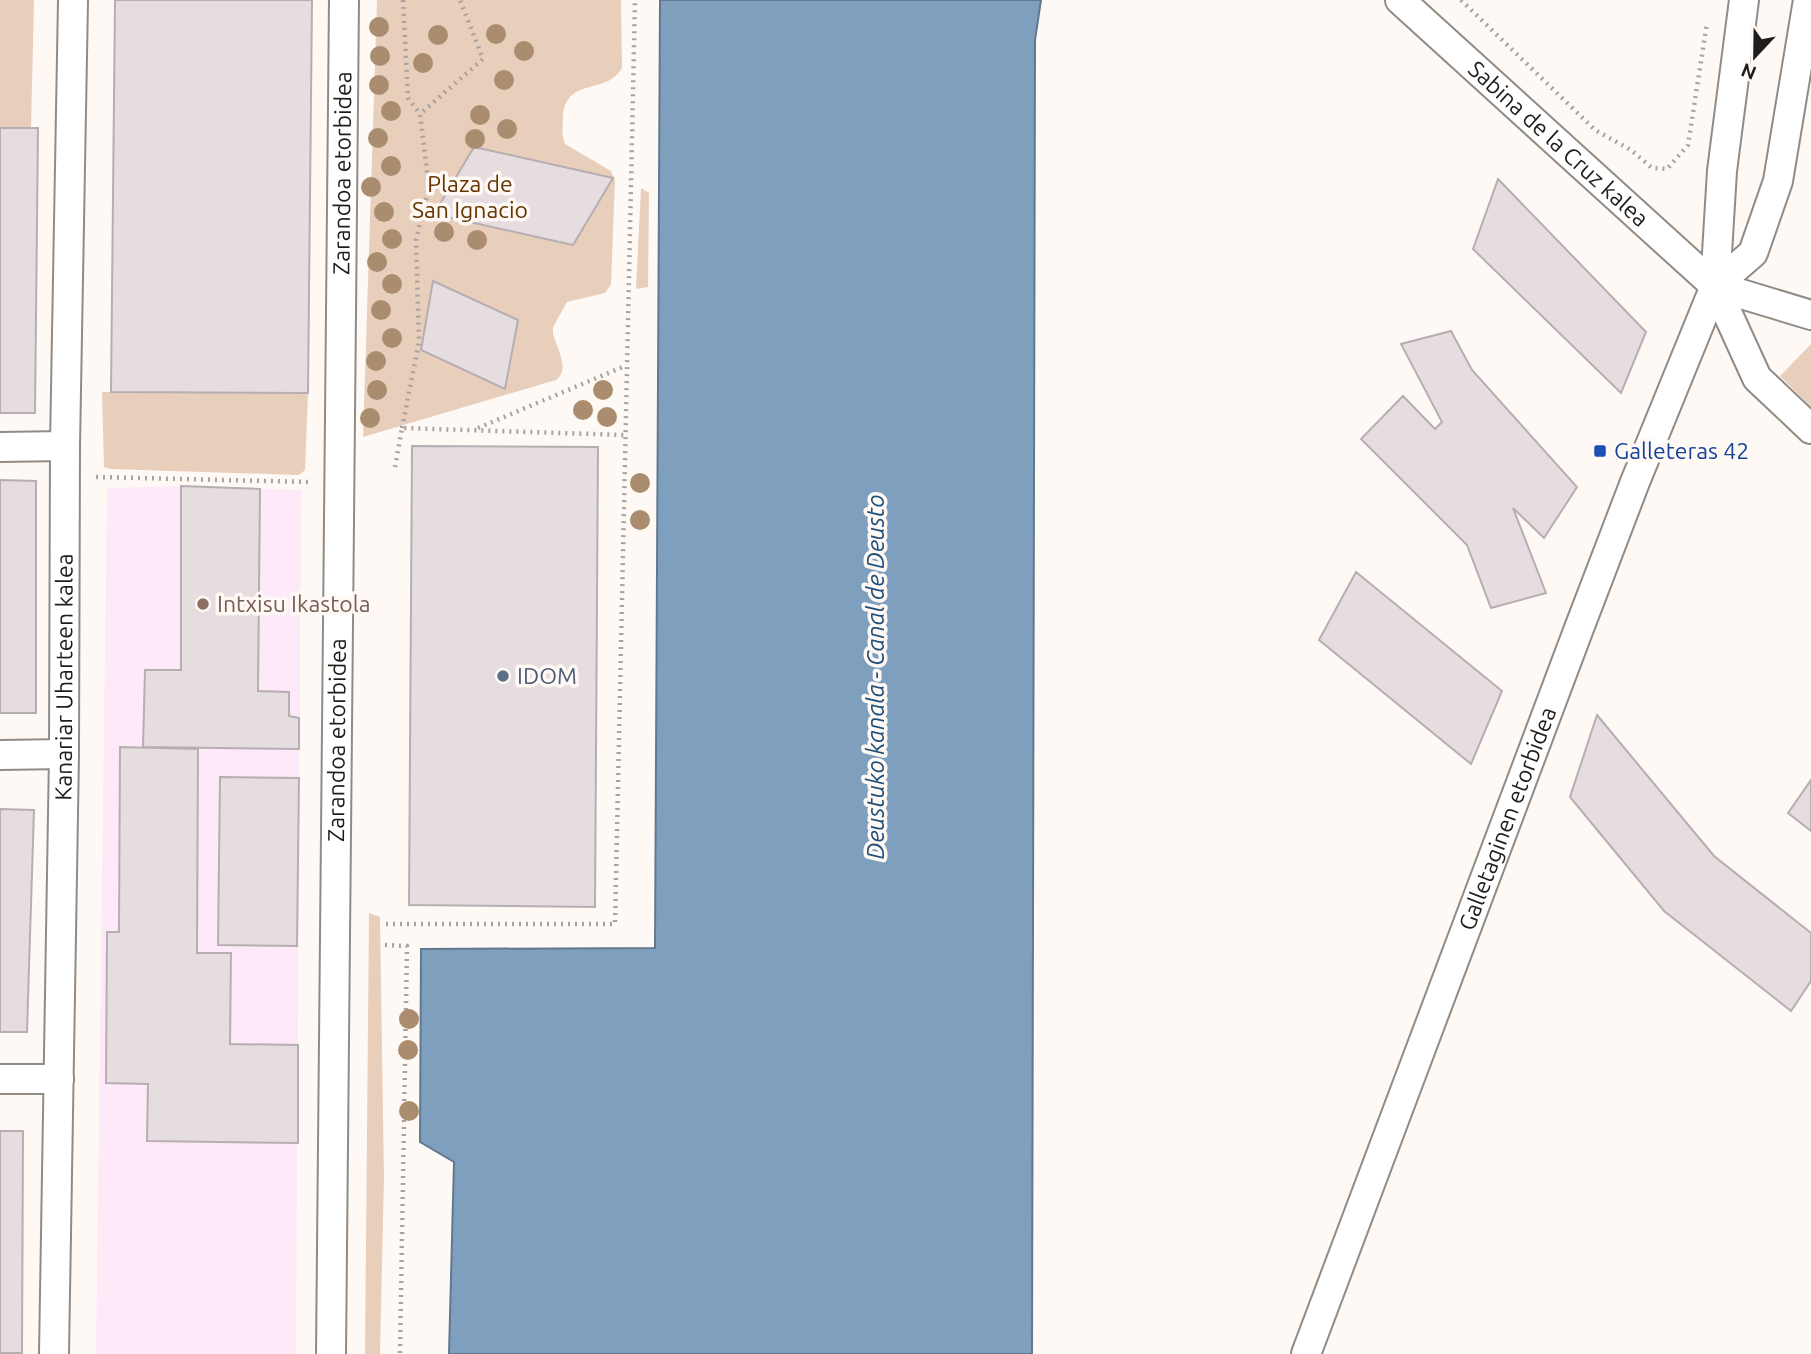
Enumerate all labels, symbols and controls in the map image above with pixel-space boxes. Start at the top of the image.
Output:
north arrow [1720,21,1790,91]
street label: Sabina de la Cruz kalea [1464,56,1654,231]
text: N [1738,59,1759,85]
street label: Zarandoa etorbidea [328,71,355,275]
park label: Plaza de San Ignacio [412,171,528,222]
place label: Galleteras 42 [1614,438,1749,463]
marker: Galleteras 42 [1592,443,1608,459]
water label: Deustuko kanala - Canal de Deusto [862,495,889,859]
street label: Kanariar Uharteen kalea [50,553,77,801]
place label: Intxisu Ikastola [217,591,371,616]
marker: Intxisu Ikastola [195,596,211,612]
street label: Zarandoa etorbidea [323,638,350,842]
place label: IDOM [517,663,577,688]
marker: IDOM [495,668,511,684]
street label: Galletaginen etorbidea [1454,703,1560,934]

